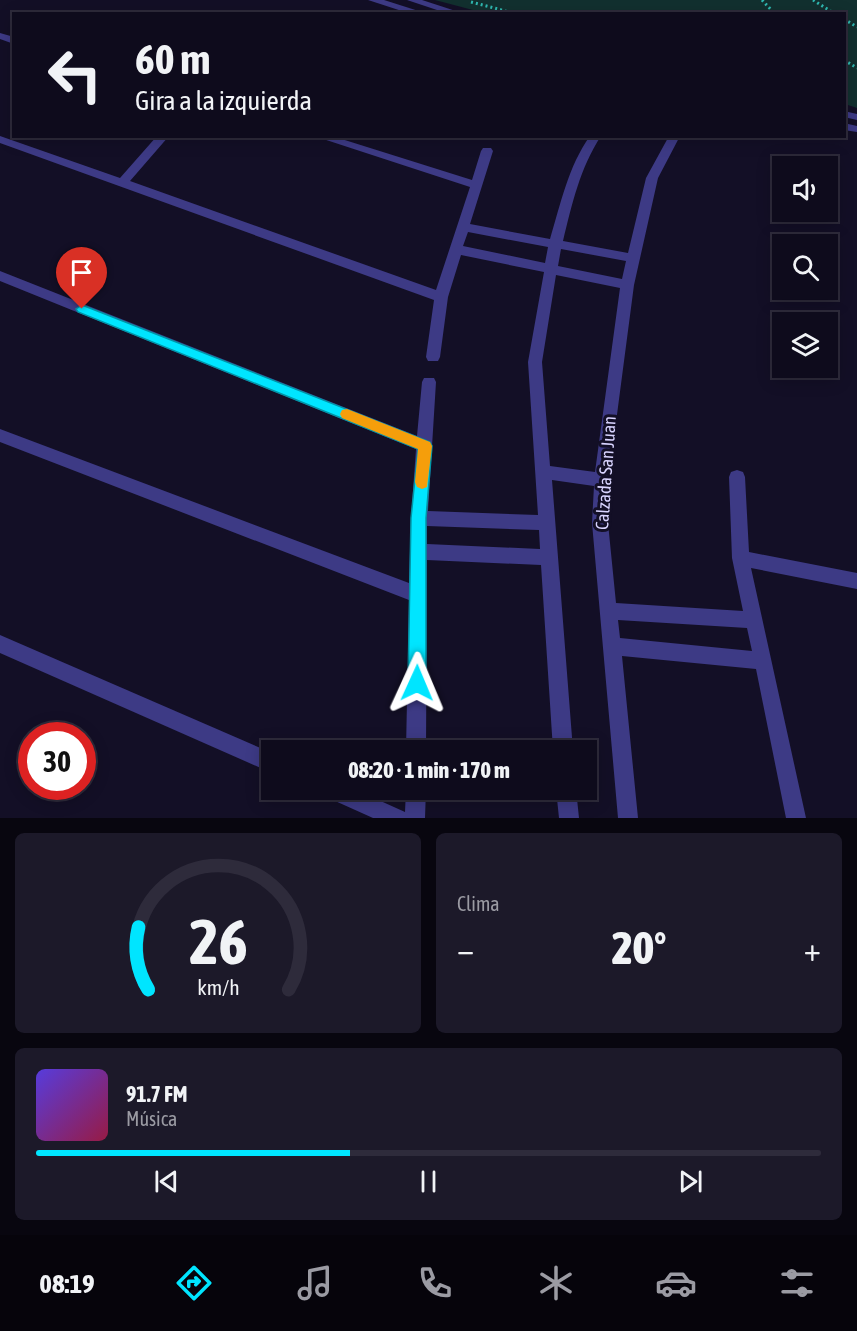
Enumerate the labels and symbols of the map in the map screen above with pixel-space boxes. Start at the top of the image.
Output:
pin [56,247,107,309]
street label: Calzada San Juan [591,415,620,531]
position arrow [385,651,449,715]
speed limit sign: 30 [18,722,96,800]

